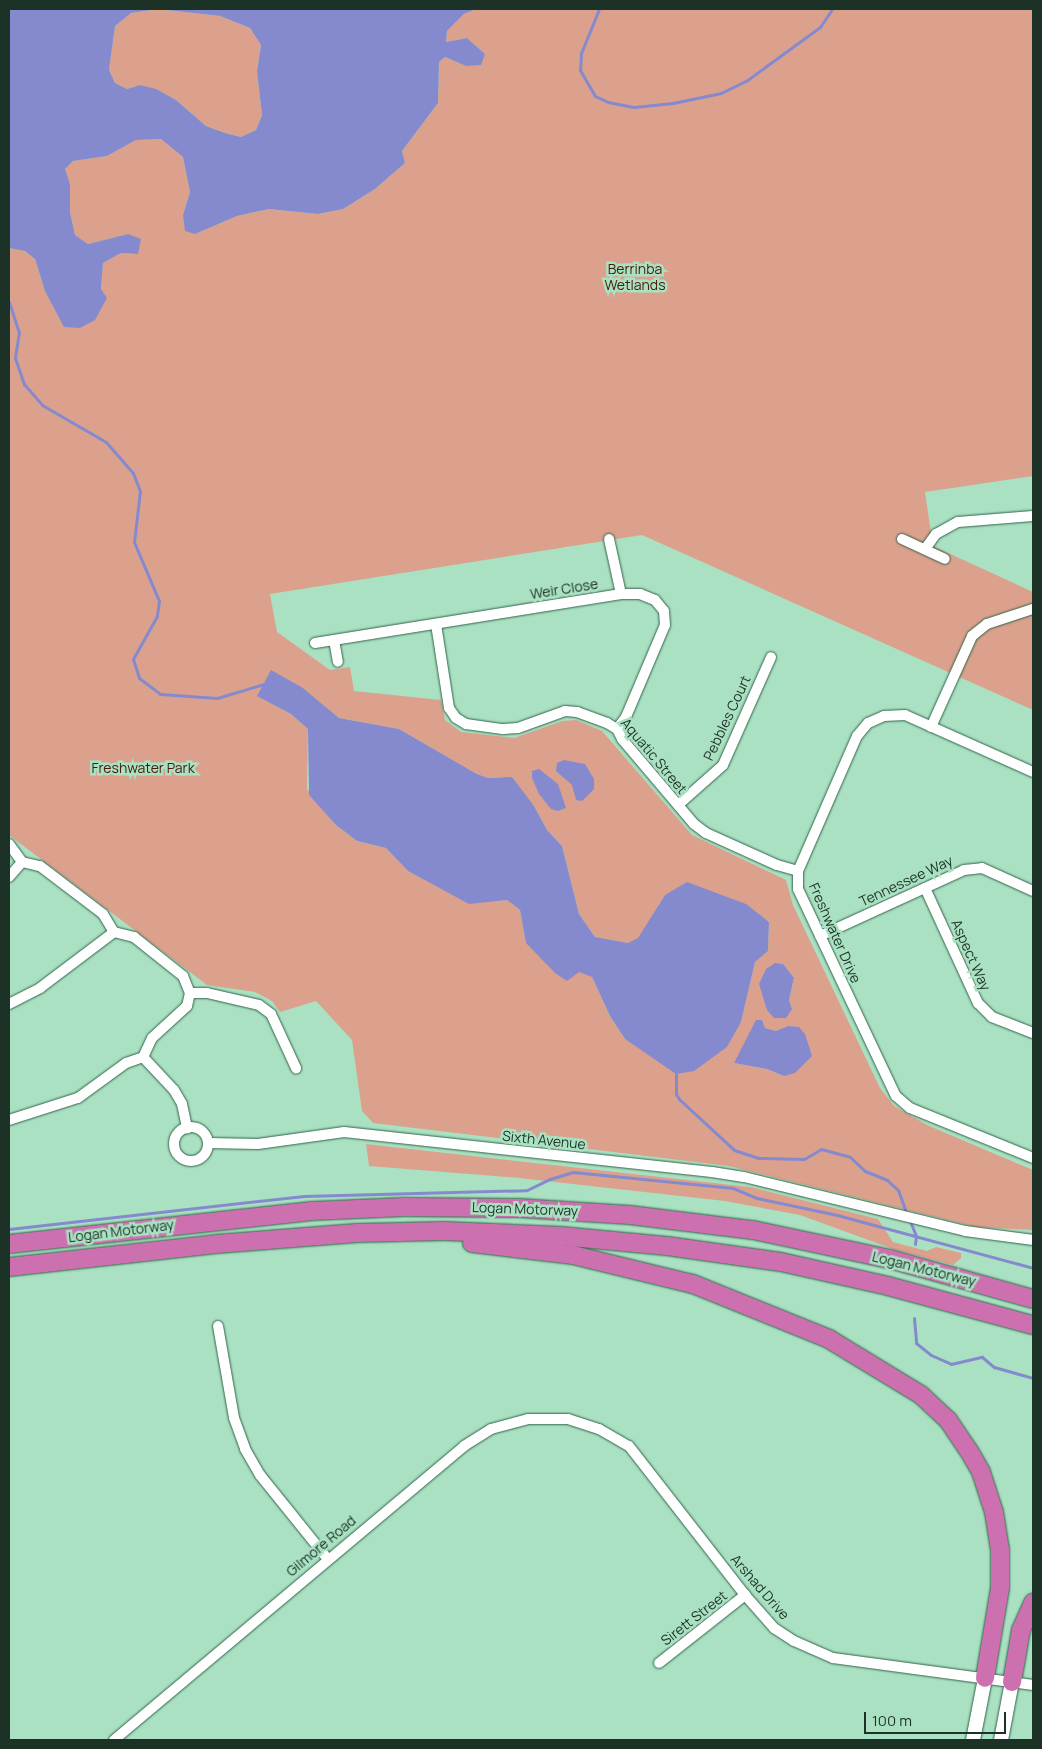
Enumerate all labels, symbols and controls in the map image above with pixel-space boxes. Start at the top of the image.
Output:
park label: Berrinba Wetlands [604,261,666,294]
street label: Weir Close [529,575,599,603]
street label: Pebbles Court [700,673,754,763]
street label: Aquatic Street [617,715,691,797]
park label: Freshwater Park [91,760,195,776]
street label: Tennessee Way [857,852,955,910]
street label: Freshwater Drive [805,880,865,986]
street label: Aspect Way [948,917,994,993]
street label: Sixth Avenue [501,1127,587,1153]
street label: Logan Motorway [472,1199,578,1219]
street label: Logan Motorway [67,1216,175,1246]
street label: Logan Motorway [870,1248,978,1290]
street label: Gilmore Road [283,1512,359,1580]
street label: Arshad Drive [727,1551,793,1623]
street label: Sirett Street [658,1587,730,1649]
scale bar [867,1702,1010,1734]
text: 100 m [872,1710,912,1731]

